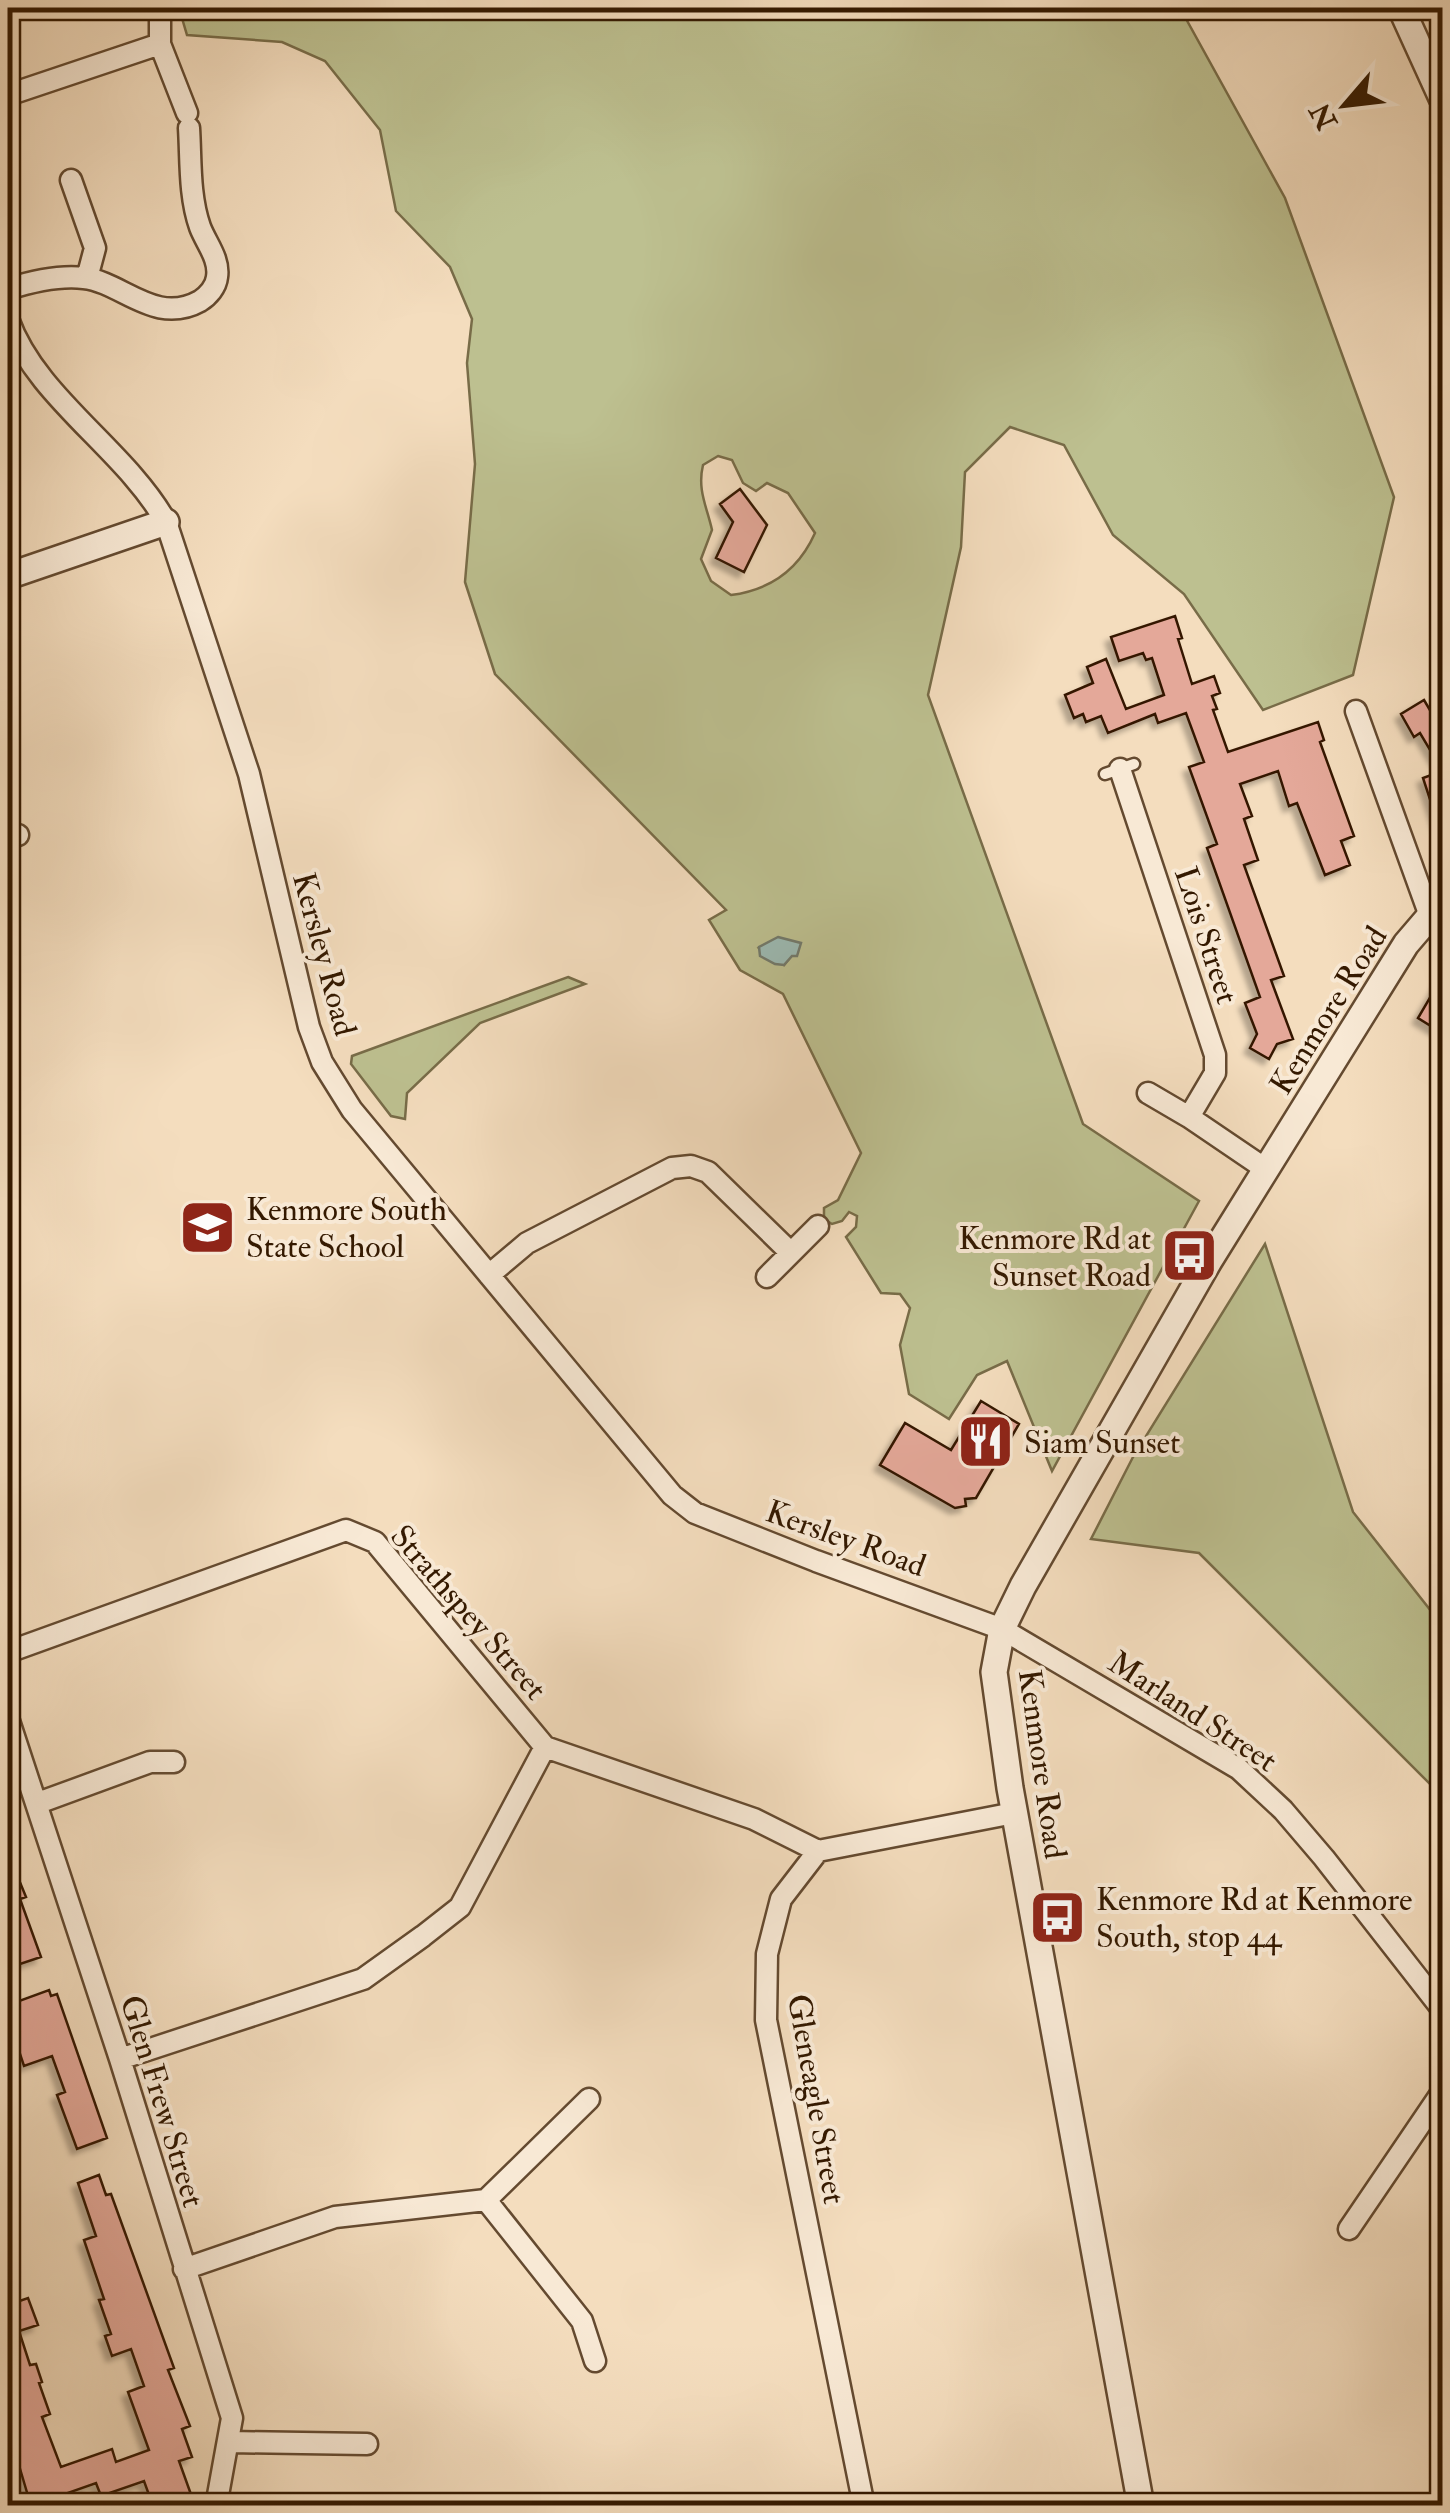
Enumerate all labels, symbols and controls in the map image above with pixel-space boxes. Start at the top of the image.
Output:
north arrow [1295,55,1395,155]
text: N [1302,96,1346,136]
street label: Lois Street [1165,862,1247,1009]
street label: Kersley Road [283,868,365,1040]
street label: Kenmore Road [1261,919,1396,1102]
place label: Kenmore South State School [246,1190,447,1267]
school or university icon: Kenmore South State School [177,1197,237,1257]
place label: Kenmore Rd at Sunset Road [958,1219,1151,1296]
bus stop icon: Kenmore Rd at Sunset Road [1160,1226,1220,1286]
restaurant icon: Siam Sunset [955,1412,1015,1472]
place label: Siam Sunset [1024,1423,1180,1463]
street label: Kersley Road [760,1492,931,1586]
street label: Strathspey Street [381,1517,555,1708]
street label: Marland Street [1101,1642,1284,1781]
street label: Kenmore Road [1009,1667,1075,1862]
place label: Kenmore Rd at Kenmore South, stop 44 [1096,1880,1412,1957]
bus stop icon: Kenmore Rd at Kenmore South, stop 44 [1027,1887,1087,1947]
street label: Glen Frew Street [111,1990,213,2212]
street label: Gleneagle Street [778,1991,854,2207]

